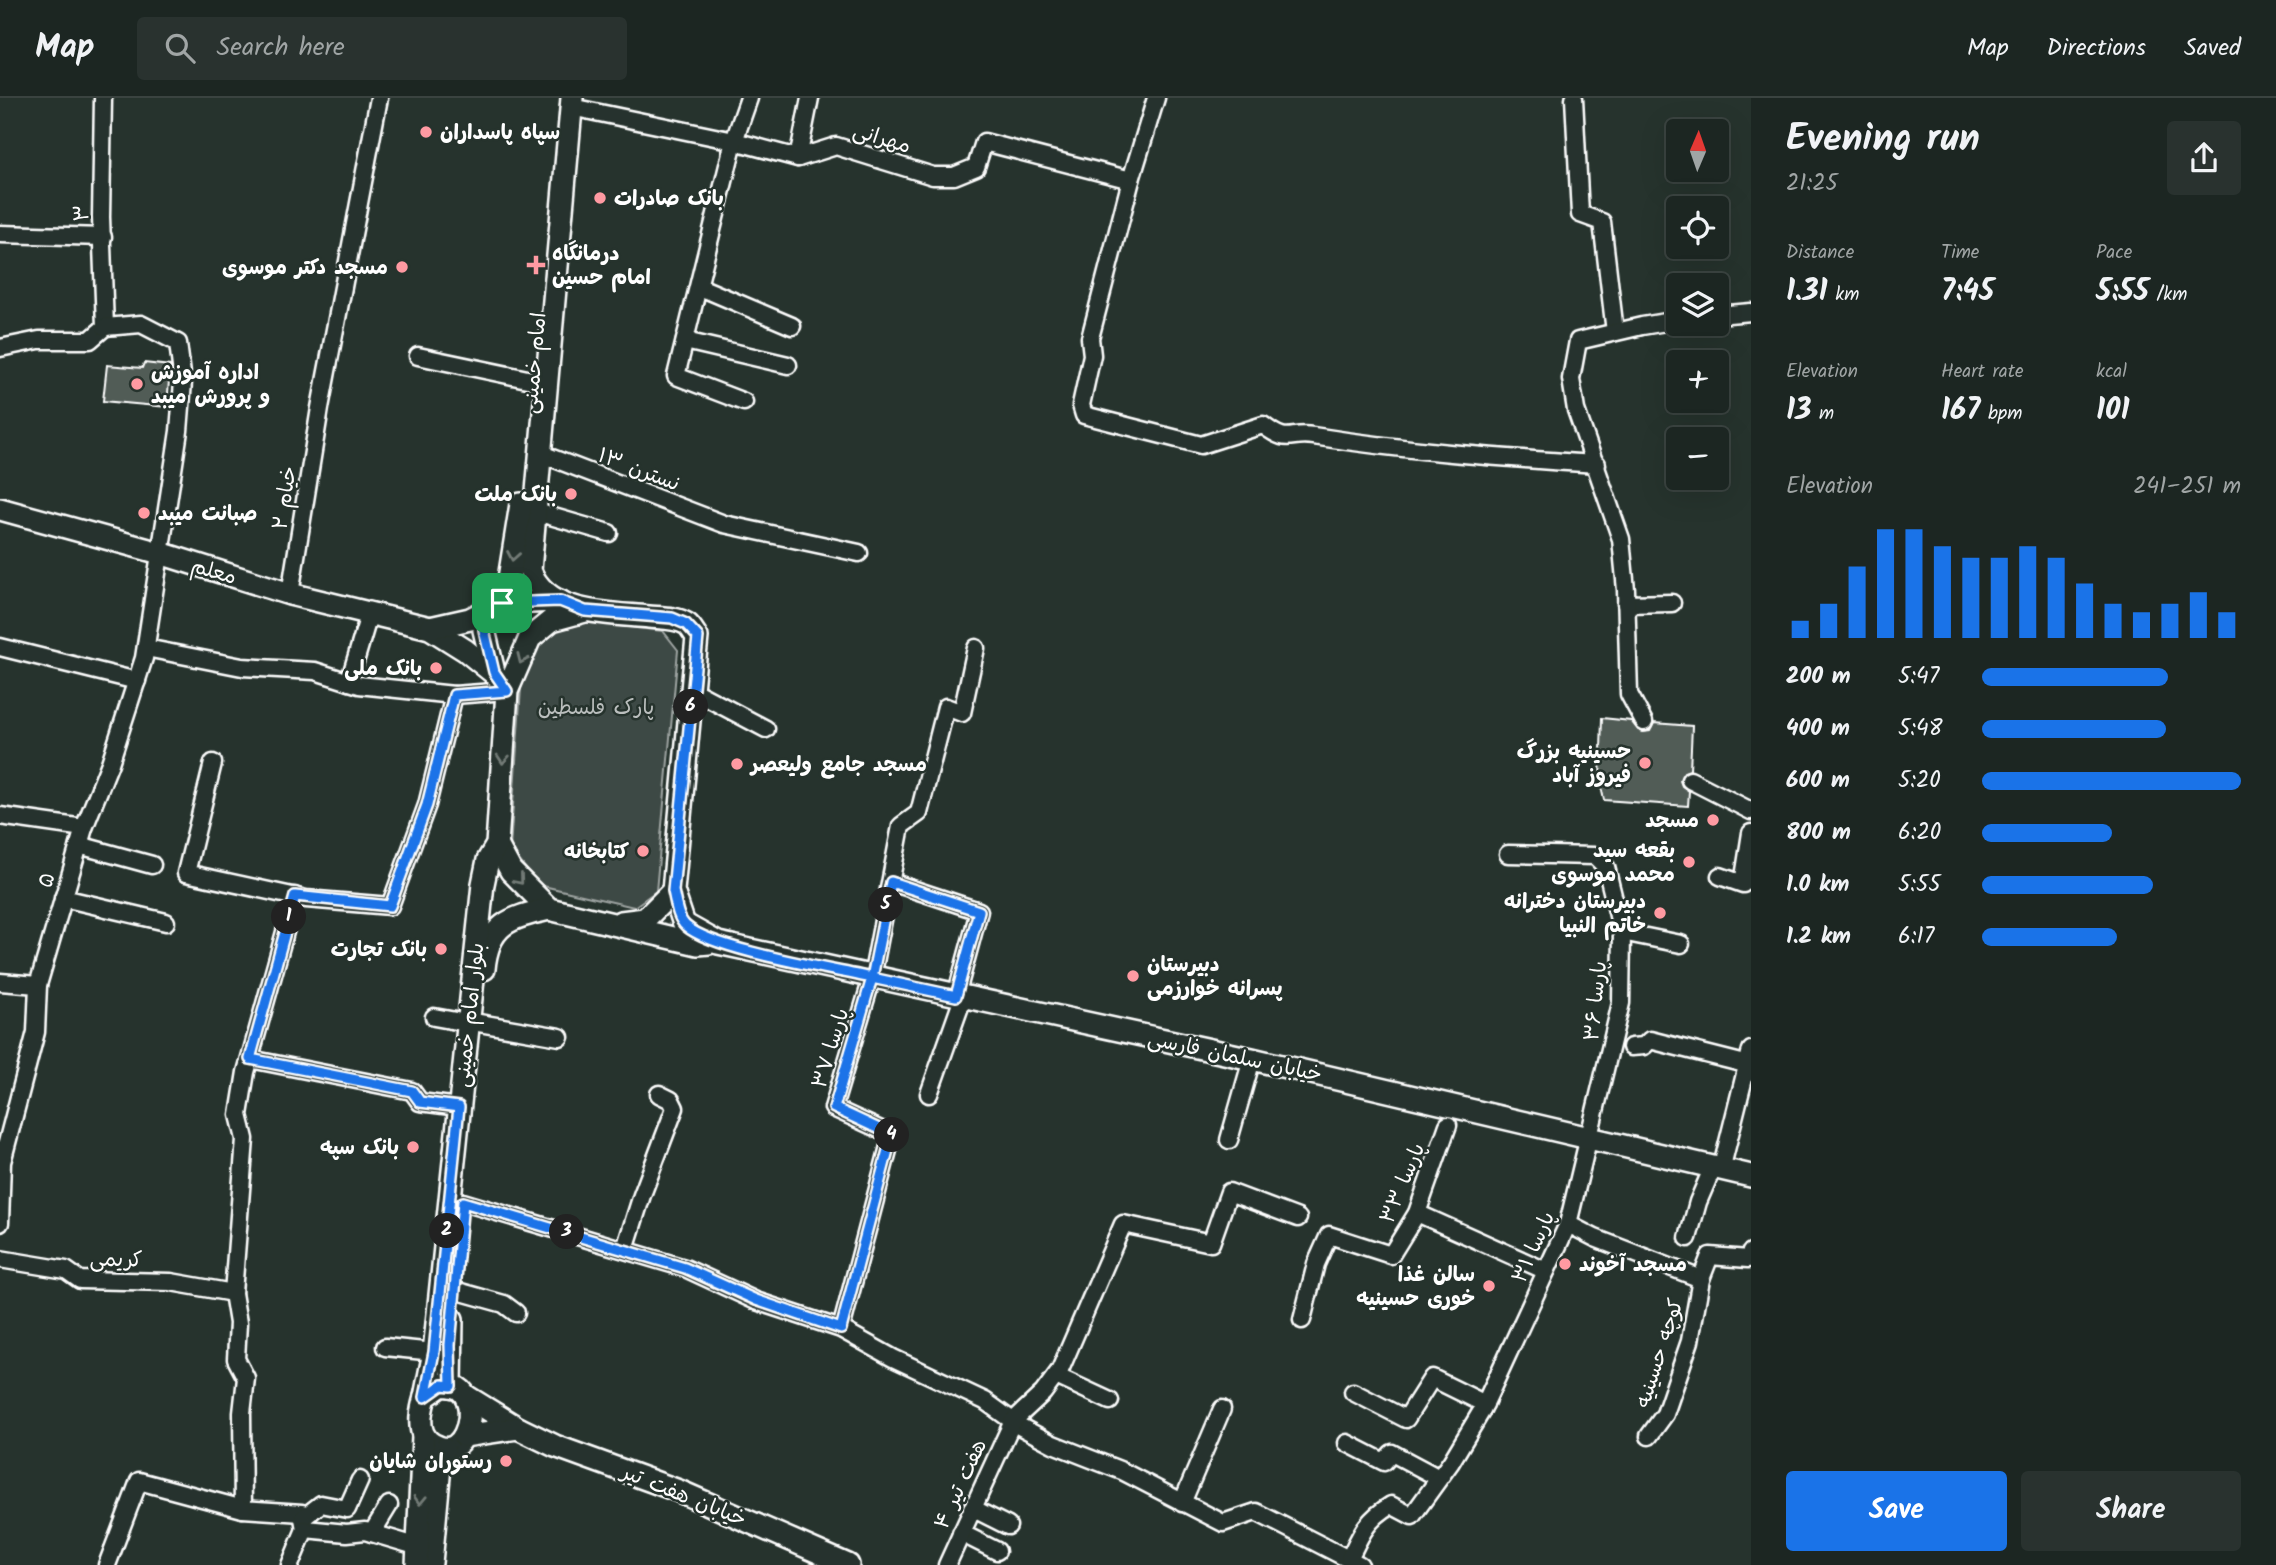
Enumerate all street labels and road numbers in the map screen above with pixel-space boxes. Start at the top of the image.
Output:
street label: مهرانی [848,115,915,164]
street label: ۳ [66,204,99,222]
street label: امام خمینی [515,311,556,415]
street label: نسترن ۱۳ [593,440,684,501]
street label: خیام ۲ [264,464,307,533]
street label: معلم [187,550,240,595]
street label: ۵ [30,869,65,892]
street label: بلوار امام خمینی [446,941,495,1089]
street label: پارسا ۳۶ [1576,959,1617,1043]
street label: پارسا ۳۷ [804,1004,859,1093]
street label: خیابان سلمان فارسی [1144,1023,1325,1092]
street label: پارسا ۳۳ [1372,1138,1435,1229]
street label: پارسا ۳۱ [1504,1207,1565,1289]
street label: کریمی [89,1244,143,1277]
street label: کوچه حسینیه [1627,1295,1694,1412]
street label: هفت تیر ۴ [926,1434,997,1535]
street label: خیابان هفت تیر [614,1456,751,1536]

